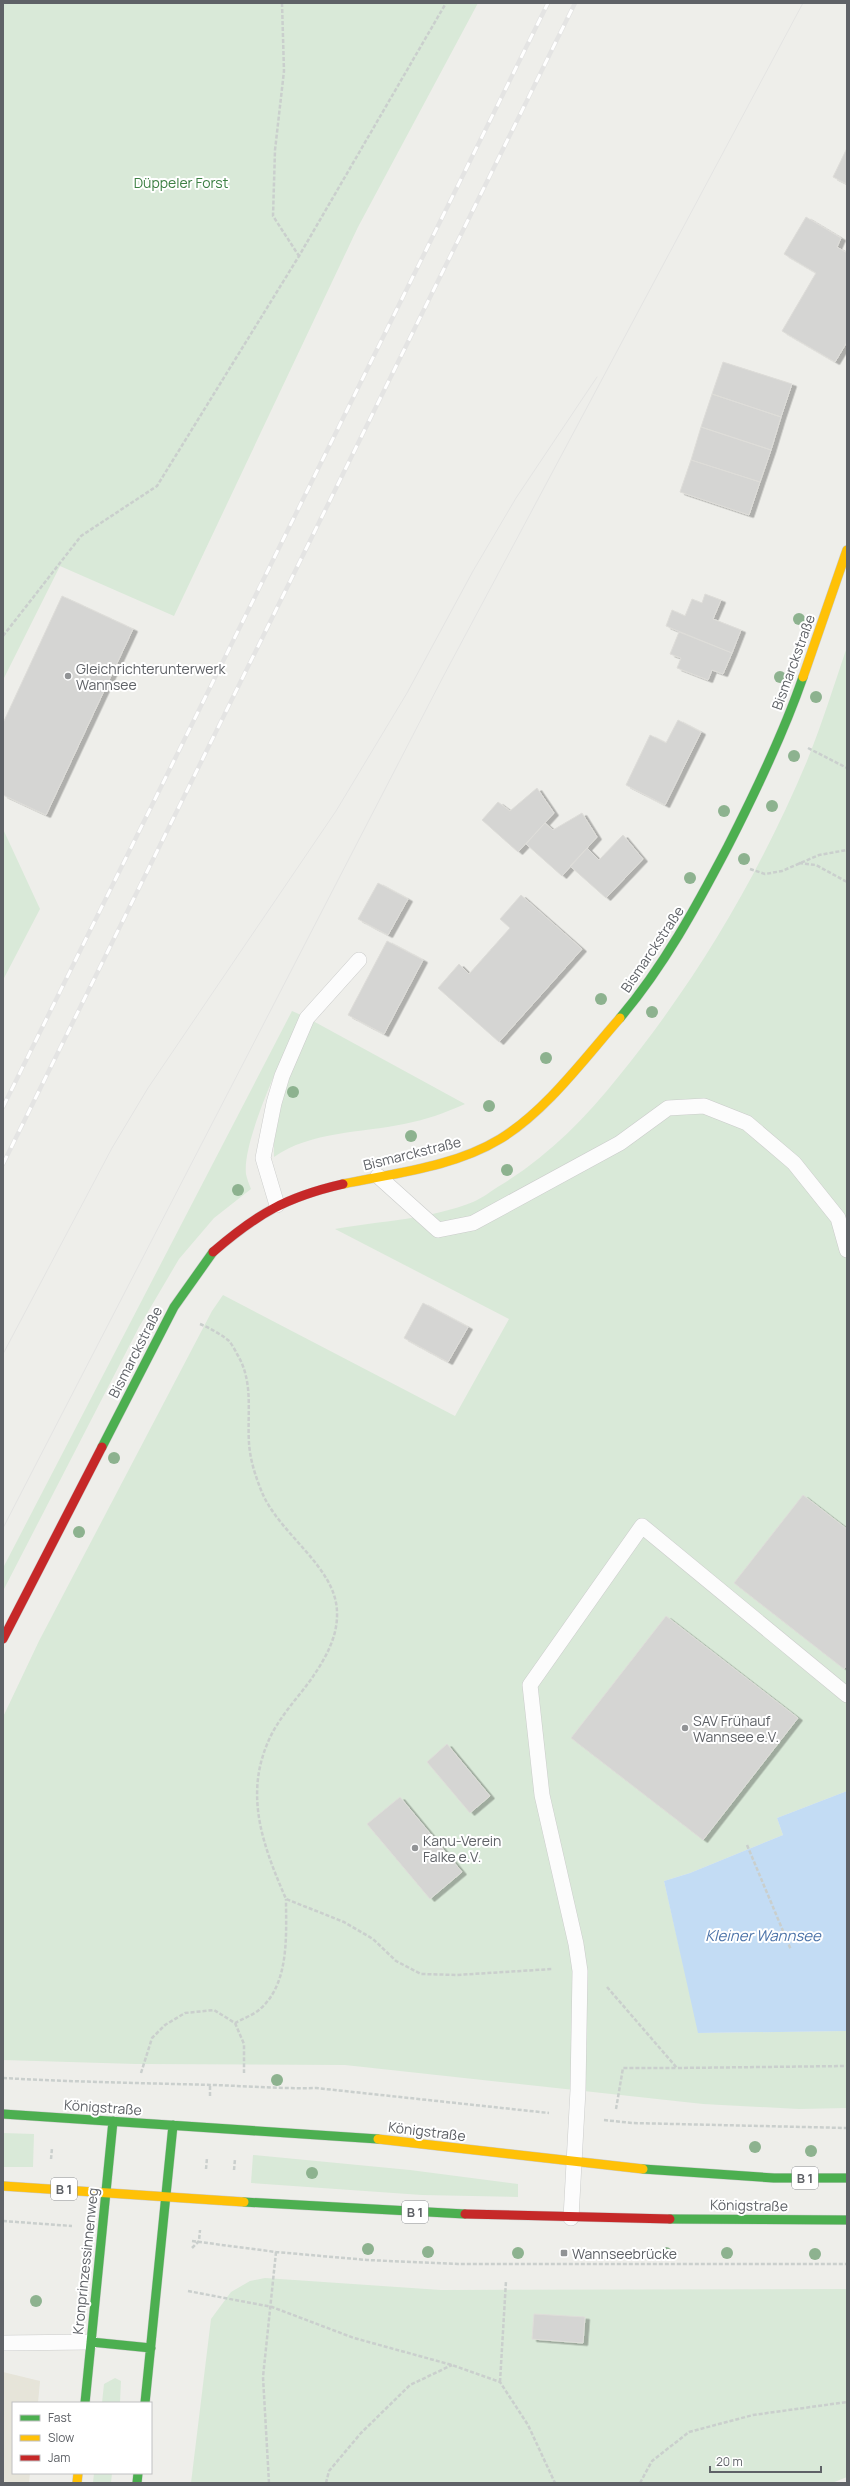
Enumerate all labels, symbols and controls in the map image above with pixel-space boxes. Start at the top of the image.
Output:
park label: Düppeler Forst [134,173,229,192]
street label: Bismarckstraße [767,612,819,712]
place label: Gleichrichterunterwerk Wannsee [76,659,226,694]
marker: Gleichrichterunterwerk Wannsee [63,671,73,681]
street label: Bismarckstraße [616,902,688,996]
street label: Bismarckstraße [361,1132,463,1174]
street label: Bismarckstraße [104,1303,166,1401]
place label: SAV Frühauf Wannsee e.V. [693,1711,779,1746]
marker: SAV Frühauf Wannsee e.V. [680,1723,690,1733]
place label: Kanu-Verein Falke e.V. [423,1831,501,1866]
marker: Kanu-Verein Falke e.V. [410,1843,420,1853]
water label: Kleiner Wannsee [705,1925,822,1946]
street label: Königstraße [63,2095,143,2119]
street label: Königstraße [387,2117,467,2145]
road number: B 1 [792,2167,818,2189]
road number: B 1 [51,2178,77,2200]
street label: Kronprinzessinnenweg [68,2187,102,2335]
street label: Königstraße [710,2195,788,2215]
road number: B 1 [402,2201,428,2223]
place label: Wannseebrücke [572,2244,677,2263]
marker: Wannseebrücke [559,2248,569,2258]
legend [12,2402,152,2474]
text: Fast [48,2409,72,2426]
text: Slow [48,2429,74,2446]
scale bar [710,2448,821,2474]
text: Jam [48,2449,70,2466]
text: 20 m [716,2453,743,2470]

